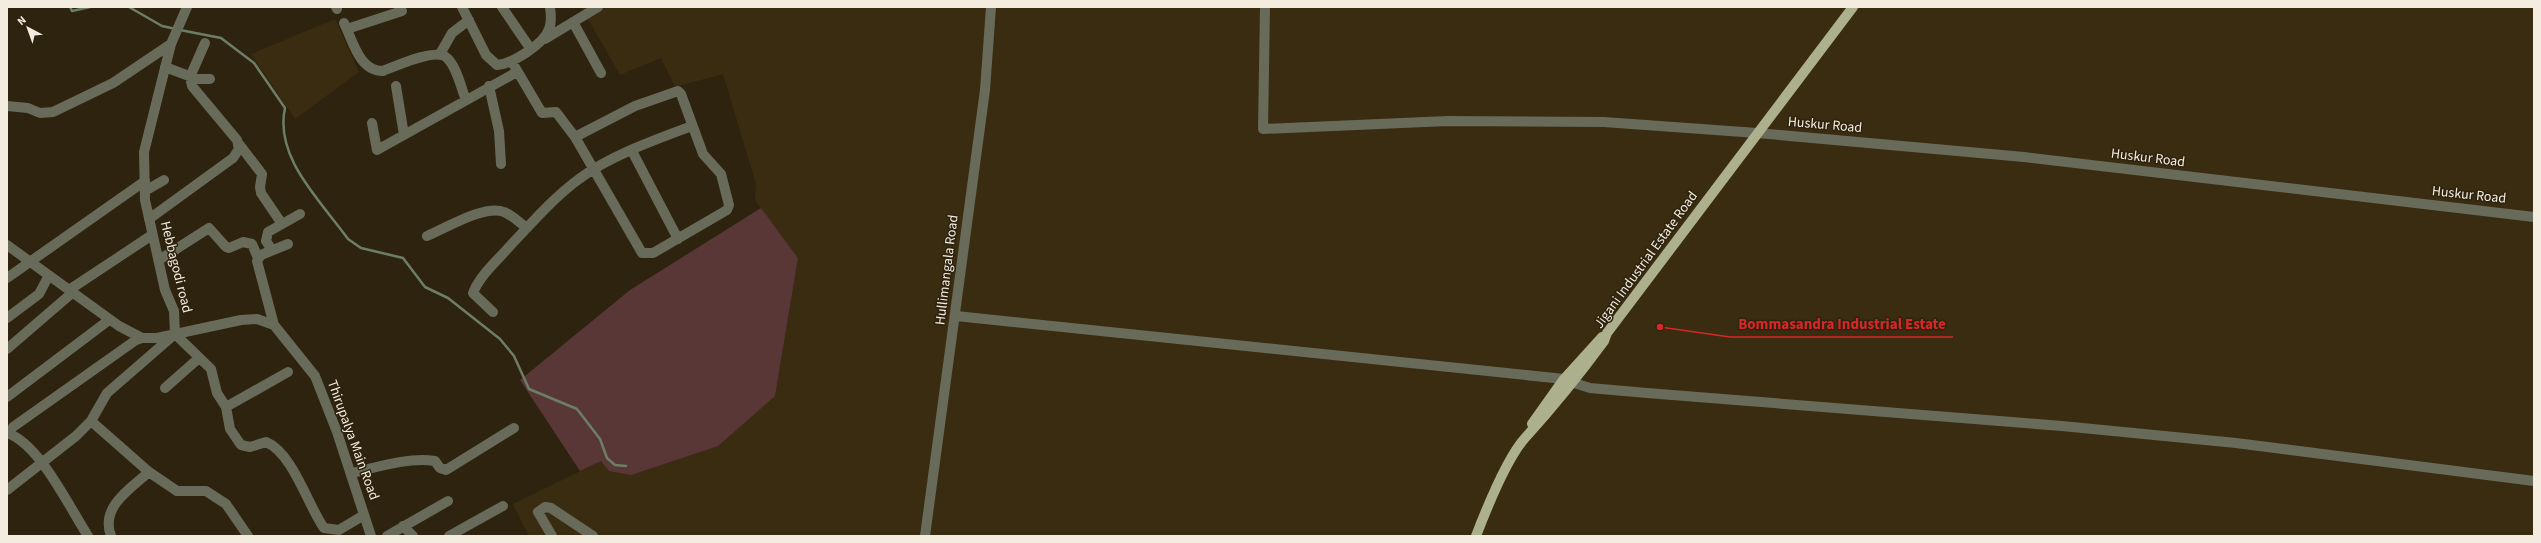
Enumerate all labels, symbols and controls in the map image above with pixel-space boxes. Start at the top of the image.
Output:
north arrow [8,8,48,48]
text: N [14,13,29,29]
street label: Huskur Road [1787,112,1863,138]
street label: Huskur Road [2110,144,2186,172]
street label: Huskur Road [2431,181,2507,209]
street label: Jigani Industrial Estate Road [1589,187,1703,333]
street label: Hullimangala Road [930,214,964,326]
street label: Hebbagodi road [155,219,197,315]
callout: Bommasandra Industrial Estate [1730,310,1953,337]
text: Bommasandra Industrial Estate [1738,314,1946,335]
street label: Thirupalya Main Road [322,377,384,503]

